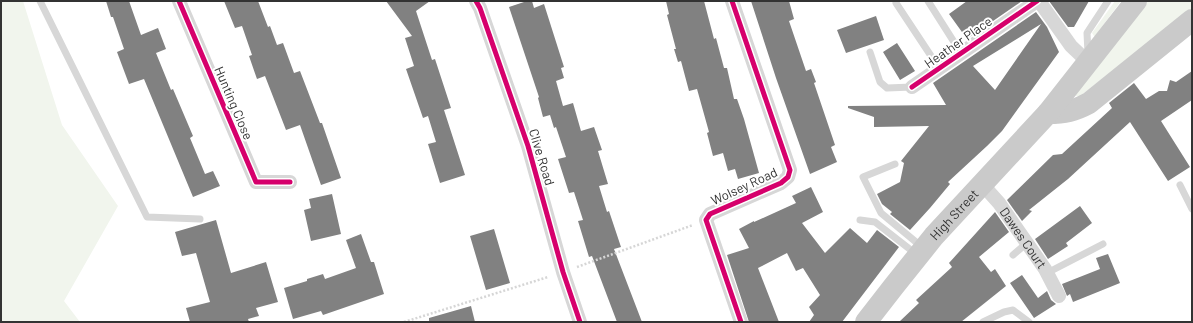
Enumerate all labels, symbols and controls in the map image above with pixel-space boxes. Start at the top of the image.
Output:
street label: Heather Place [921,13,995,71]
street label: Hunting Close [211,64,257,142]
street label: Clive Road [526,127,558,187]
street label: Wolsey Road [708,164,780,208]
street label: High Street [926,186,982,243]
street label: Dawes Court [996,204,1050,272]

